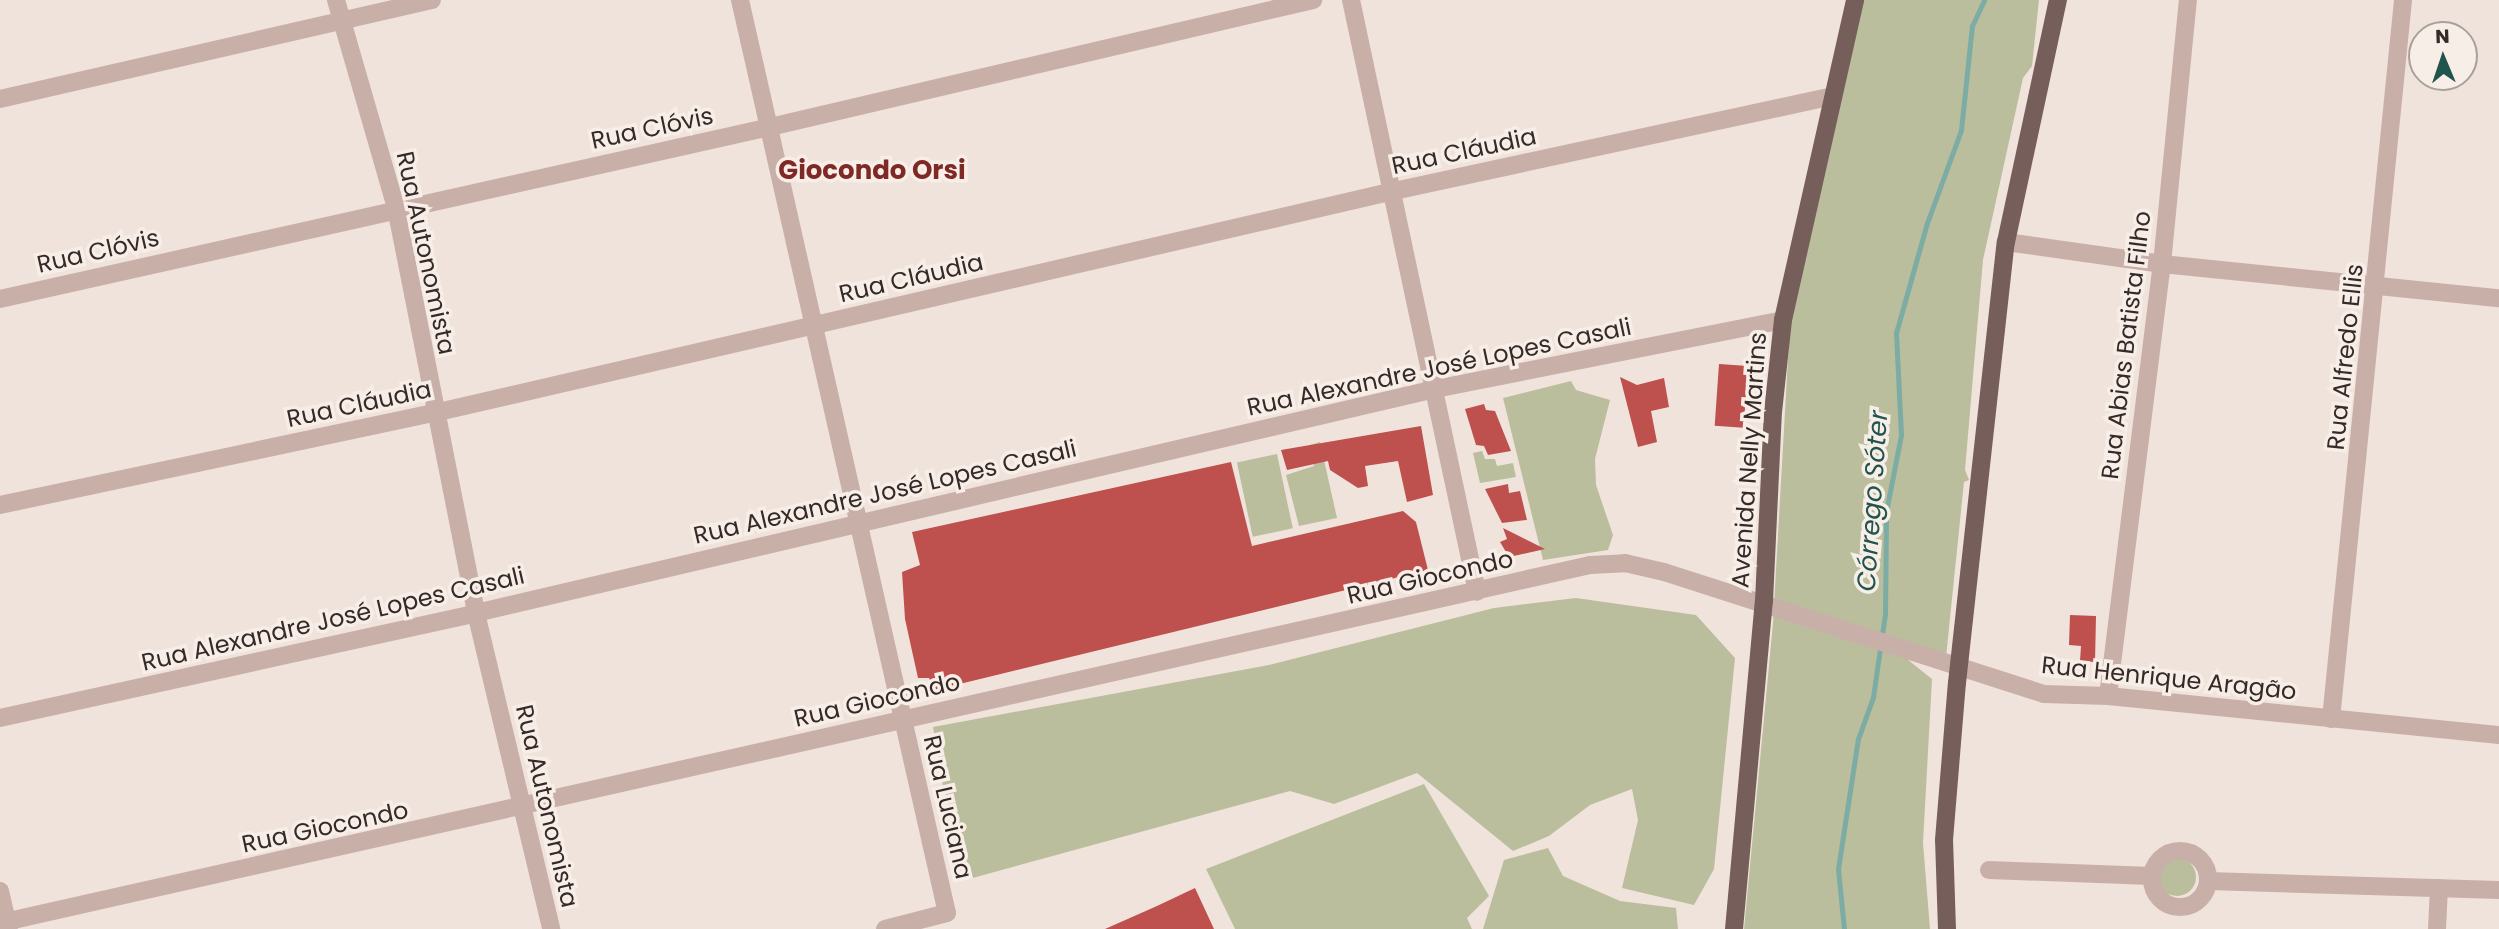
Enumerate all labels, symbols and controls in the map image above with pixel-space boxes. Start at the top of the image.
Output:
north arrow [2408,21,2478,91]
text: N [2435,23,2450,50]
street label: Rua Clóvis [588,101,716,155]
street label: Rua Cláudia [1389,122,1539,180]
street label: Rua Autonomista [390,149,462,357]
district label: Giocondo Orsi [778,155,966,187]
street label: Rua Abias Batista Filho [2095,209,2157,481]
street label: Rua Clóvis [34,223,162,279]
street label: Rua Cláudia [836,247,986,309]
street label: Rua Alfredo Ellis [2321,263,2369,451]
street label: Rua Alexandre José Lopes Casali [1244,312,1634,422]
street label: Avenida Nelly Martins [1726,331,1772,589]
street label: Rua Cláudia [284,375,434,433]
water label: Córrego Sóter [1851,410,1895,592]
street label: Rua Alexandre José Lopes Casali [691,434,1079,550]
street label: Rua Giocondo [1344,544,1516,610]
street label: Rua Alexandre José Lopes Casali [139,561,527,677]
street label: Rua Henrique Aragão [2040,650,2298,706]
street label: Rua Giocondo [791,667,963,733]
street label: Rua Autonomista [510,702,584,910]
street label: Rua Luciana [917,732,979,882]
street label: Rua Giocondo [239,795,411,859]

